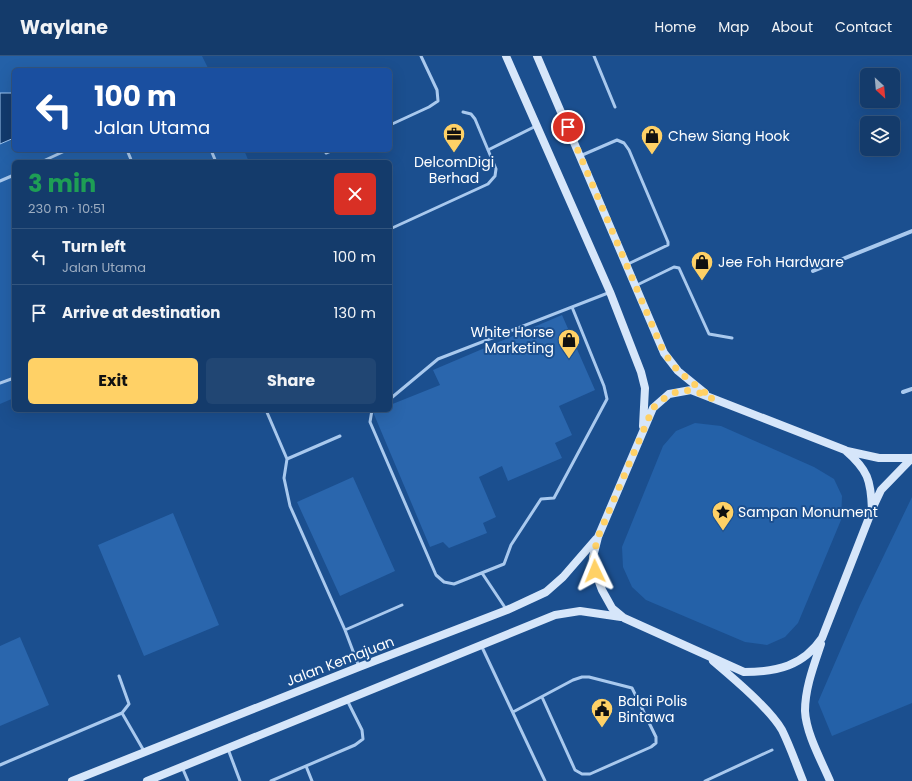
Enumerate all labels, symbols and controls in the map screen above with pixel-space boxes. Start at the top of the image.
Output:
text: Waylane [20,14,108,41]
text: Home [654,17,696,37]
text: Map [718,17,749,37]
text: About [771,17,813,37]
text: Contact [835,17,892,37]
north arrow [860,68,900,108]
map controls [860,68,900,156]
text: 100 m [94,77,177,116]
icon: left [28,84,80,136]
pin [551,110,585,144]
text: Jalan Utama [94,115,210,140]
icon: arrive [557,116,579,138]
button: layers [860,116,900,156]
office icon: DelcomDigi Berhad [441,121,467,154]
shop icon: Chew Siang Hook [639,123,665,156]
place label: Chew Siang Hook [668,126,791,146]
place label: DelcomDigi Berhad [414,152,494,188]
text: 3 min [28,167,96,200]
button: close [334,173,376,215]
text: 230 m · 10:51 [28,199,105,218]
text: Turn left [62,236,126,257]
icon: left [28,246,50,268]
text: 100 m [333,246,376,267]
shop icon: Jee Foh Hardware [689,249,715,282]
place label: Jee Foh Hardware [718,252,844,272]
text: Jalan Utama [62,258,146,277]
icon: arrive [28,302,50,324]
text: Arrive at destination [62,302,220,323]
text: 130 m [333,302,376,323]
place label: White Horse Marketing [471,322,554,358]
shop icon: White Horse Marketing [556,327,582,360]
button: Exit [28,358,198,404]
button: Share [206,358,376,404]
place icon: Sampan Monument [710,499,736,532]
place label: Sampan Monument [738,502,878,522]
position arrow [574,550,616,592]
street label: Jalan Kemajuan [283,631,397,691]
place label: Balai Polis Bintawa [618,691,687,727]
public building icon: Balai Polis Bintawa [589,696,615,729]

